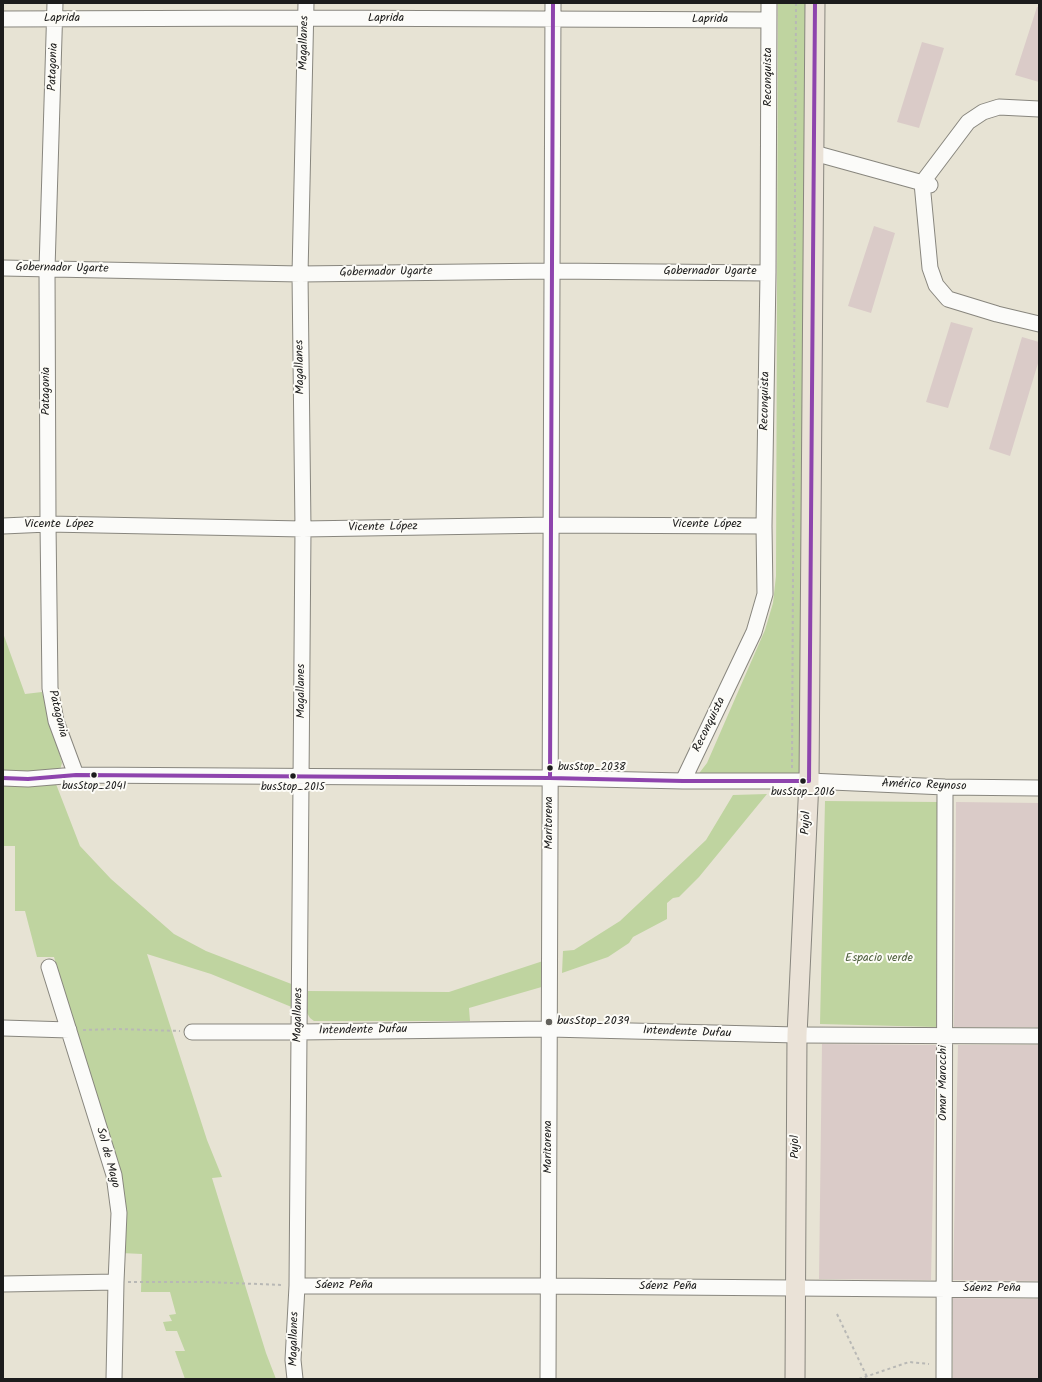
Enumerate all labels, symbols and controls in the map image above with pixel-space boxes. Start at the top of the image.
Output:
street label: Laprida [44,12,80,26]
street label: Laprida [368,12,404,26]
street label: Laprida [692,13,728,27]
street label: Magallanes [297,15,313,71]
street label: Patagonia [46,43,62,91]
street label: Reconquista [762,47,776,107]
street label: Gobernador Ugarte [15,261,109,277]
street label: Gobernador Ugarte [339,265,433,281]
street label: Gobernador Ugarte [663,265,757,279]
street label: Magallanes [293,339,309,395]
street label: Patagonia [40,367,54,415]
street label: Reconquista [758,371,774,431]
street label: Vicente López [24,518,94,532]
street label: Vicente López [672,518,742,532]
street label: Vicente López [348,520,418,536]
street label: Magallanes [295,664,309,718]
street label: Patagonia [44,689,70,739]
street label: Reconquista [691,695,729,755]
place label: busStop_2038 [558,761,626,775]
marker: busStop_2038 [545,763,555,773]
marker: busStop_2041 [89,770,99,780]
marker: busStop_2015 [288,771,298,781]
marker: busStop_2016 [798,776,808,786]
street label: Américo Reynoso [881,777,967,795]
place label: busStop_2041 [62,780,126,794]
place label: busStop_2015 [261,781,325,795]
place label: busStop_2016 [771,786,835,800]
street label: Maritorena [543,796,557,850]
street label: Pujol [799,811,815,835]
park label: Espacio verde [845,952,913,966]
street label: Magallanes [291,987,307,1043]
place label: busStop_2039 [557,1015,629,1029]
marker: busStop_2039 [544,1017,554,1027]
street label: Intendente Dufau [319,1023,407,1039]
street label: Intendente Dufau [642,1024,732,1042]
street label: Omar Marocchi [937,1045,951,1121]
street label: Maritorena [542,1120,556,1174]
street label: Sol de Mayo [92,1126,122,1190]
street label: Pujol [789,1135,803,1159]
street label: Sáenz Peña [315,1279,373,1293]
street label: Sáenz Peña [639,1280,697,1294]
street label: Sáenz Peña [963,1282,1021,1296]
street label: Magallanes [287,1311,303,1367]

